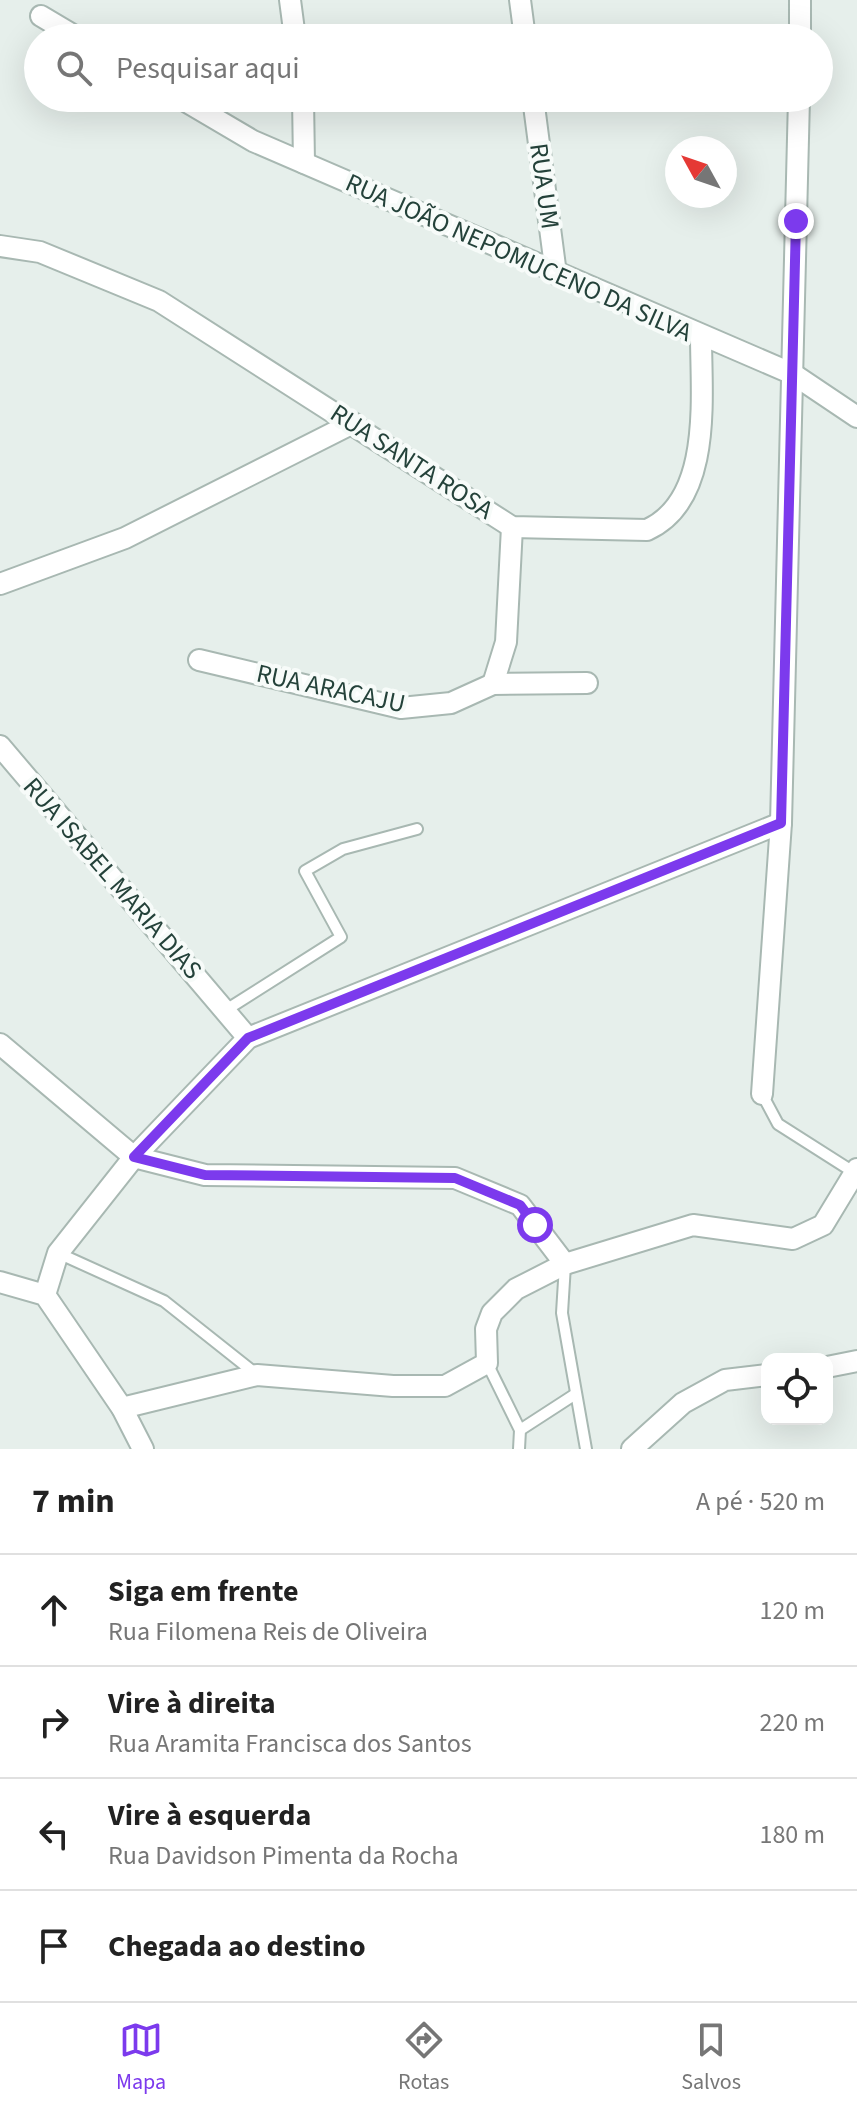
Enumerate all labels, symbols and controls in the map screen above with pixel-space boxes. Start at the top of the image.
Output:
search box [24,24,833,112]
icon: search [52,46,96,90]
text: Pesquisar aqui [116,47,300,90]
north arrow [665,136,737,208]
street label: RUA UM [520,141,569,231]
street label: RUA JOÃO NEPOMUCENO DA SILVA [340,164,699,351]
route end [778,203,814,239]
street label: RUA SANTA ROSA [323,395,501,528]
street label: RUA ARACAJU [253,655,409,722]
street label: RUA ISABEL MARIA DIAS [14,769,211,987]
route start [517,1207,553,1243]
map controls [761,1353,833,1425]
button: locate [761,1353,833,1425]
text: 7 min [32,1477,115,1526]
text: A pé · 520 m [696,1483,825,1520]
text: Siga em frente [108,1570,299,1613]
icon: ahead [32,1588,76,1632]
text: 120 m [759,1592,825,1629]
text: Rua Filomena Reis de Oliveira [108,1613,428,1650]
text: Vire à direita [108,1682,276,1725]
icon: right [32,1700,76,1744]
text: 220 m [759,1704,825,1741]
text: Rua Aramita Francisca dos Santos [108,1725,472,1762]
text: Vire à esquerda [108,1794,311,1837]
icon: left [32,1812,76,1856]
text: 180 m [759,1816,825,1853]
text: Rua Davidson Pimenta da Rocha [108,1837,459,1874]
icon: arrive [32,1924,76,1968]
text: Chegada ao destino [108,1925,366,1968]
tab: Mapa [116,2018,166,2098]
tab: Rotas [398,2018,449,2098]
tab: Salvos [681,2018,741,2098]

